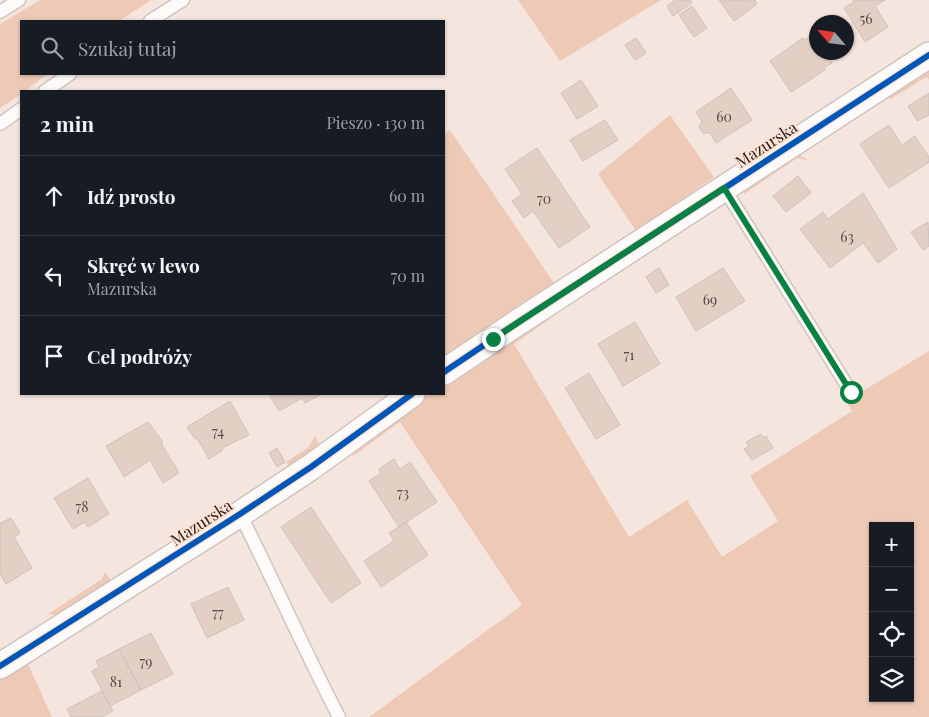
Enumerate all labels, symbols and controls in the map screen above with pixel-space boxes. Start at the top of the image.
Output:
house number: 56 [859,9,873,28]
north arrow [809,15,854,60]
search box [20,20,445,75]
icon: search [38,34,66,62]
text: Szukaj tutaj [78,35,177,61]
house number: 60 [716,107,732,126]
text: 2 min [40,109,94,137]
text: Pieszo · 130 m [326,112,425,133]
street label: Mazurska [731,116,801,172]
icon: ahead [40,182,68,210]
text: Idź prosto [87,183,175,209]
text: 60 m [389,185,425,206]
house number: 70 [537,189,551,208]
house number: 63 [840,227,854,246]
text: Skręć w lewo [87,252,200,278]
icon: left [40,262,68,290]
text: 70 m [391,265,425,286]
text: Mazurska [87,278,157,299]
house number: 69 [703,290,717,309]
route end [482,328,505,351]
icon: arrive [40,342,68,370]
text: Cel podróży [87,343,192,369]
house number: 71 [624,345,634,364]
route start [840,381,863,404]
house number: 74 [212,422,224,441]
house number: 73 [397,483,409,502]
street label: Mazurska [166,494,236,550]
house number: 78 [76,497,88,516]
map controls [869,522,914,702]
button: + [869,522,914,567]
button: − [869,567,914,612]
house number: 77 [212,603,224,622]
button: locate [869,612,914,657]
house number: 79 [140,652,152,671]
button: layers [869,657,914,702]
house number: 81 [110,672,122,691]

